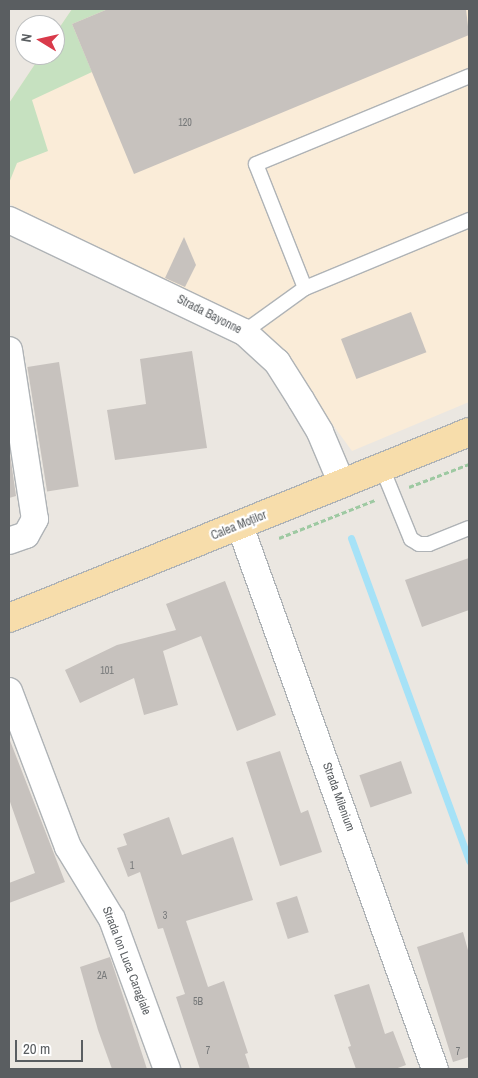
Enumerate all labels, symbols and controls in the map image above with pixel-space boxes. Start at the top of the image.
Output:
north arrow [15,15,65,65]
text: N [17,32,36,43]
house number: 120 [178,117,192,129]
street label: Strada Bayonne [174,293,244,337]
street label: Calea Moților [209,508,269,544]
house number: 101 [100,665,114,677]
street label: Strada Milenium [319,761,357,833]
house number: 1 [130,860,134,872]
street label: Strada Ion Luca Caragiale [99,905,153,1017]
house number: 3 [163,910,167,922]
house number: 2A [97,970,107,982]
house number: 5B [193,996,203,1008]
scale bar [18,1030,85,1062]
text: 20 m [23,1038,50,1059]
house number: 7 [206,1045,210,1057]
house number: 7 [456,1046,460,1058]

